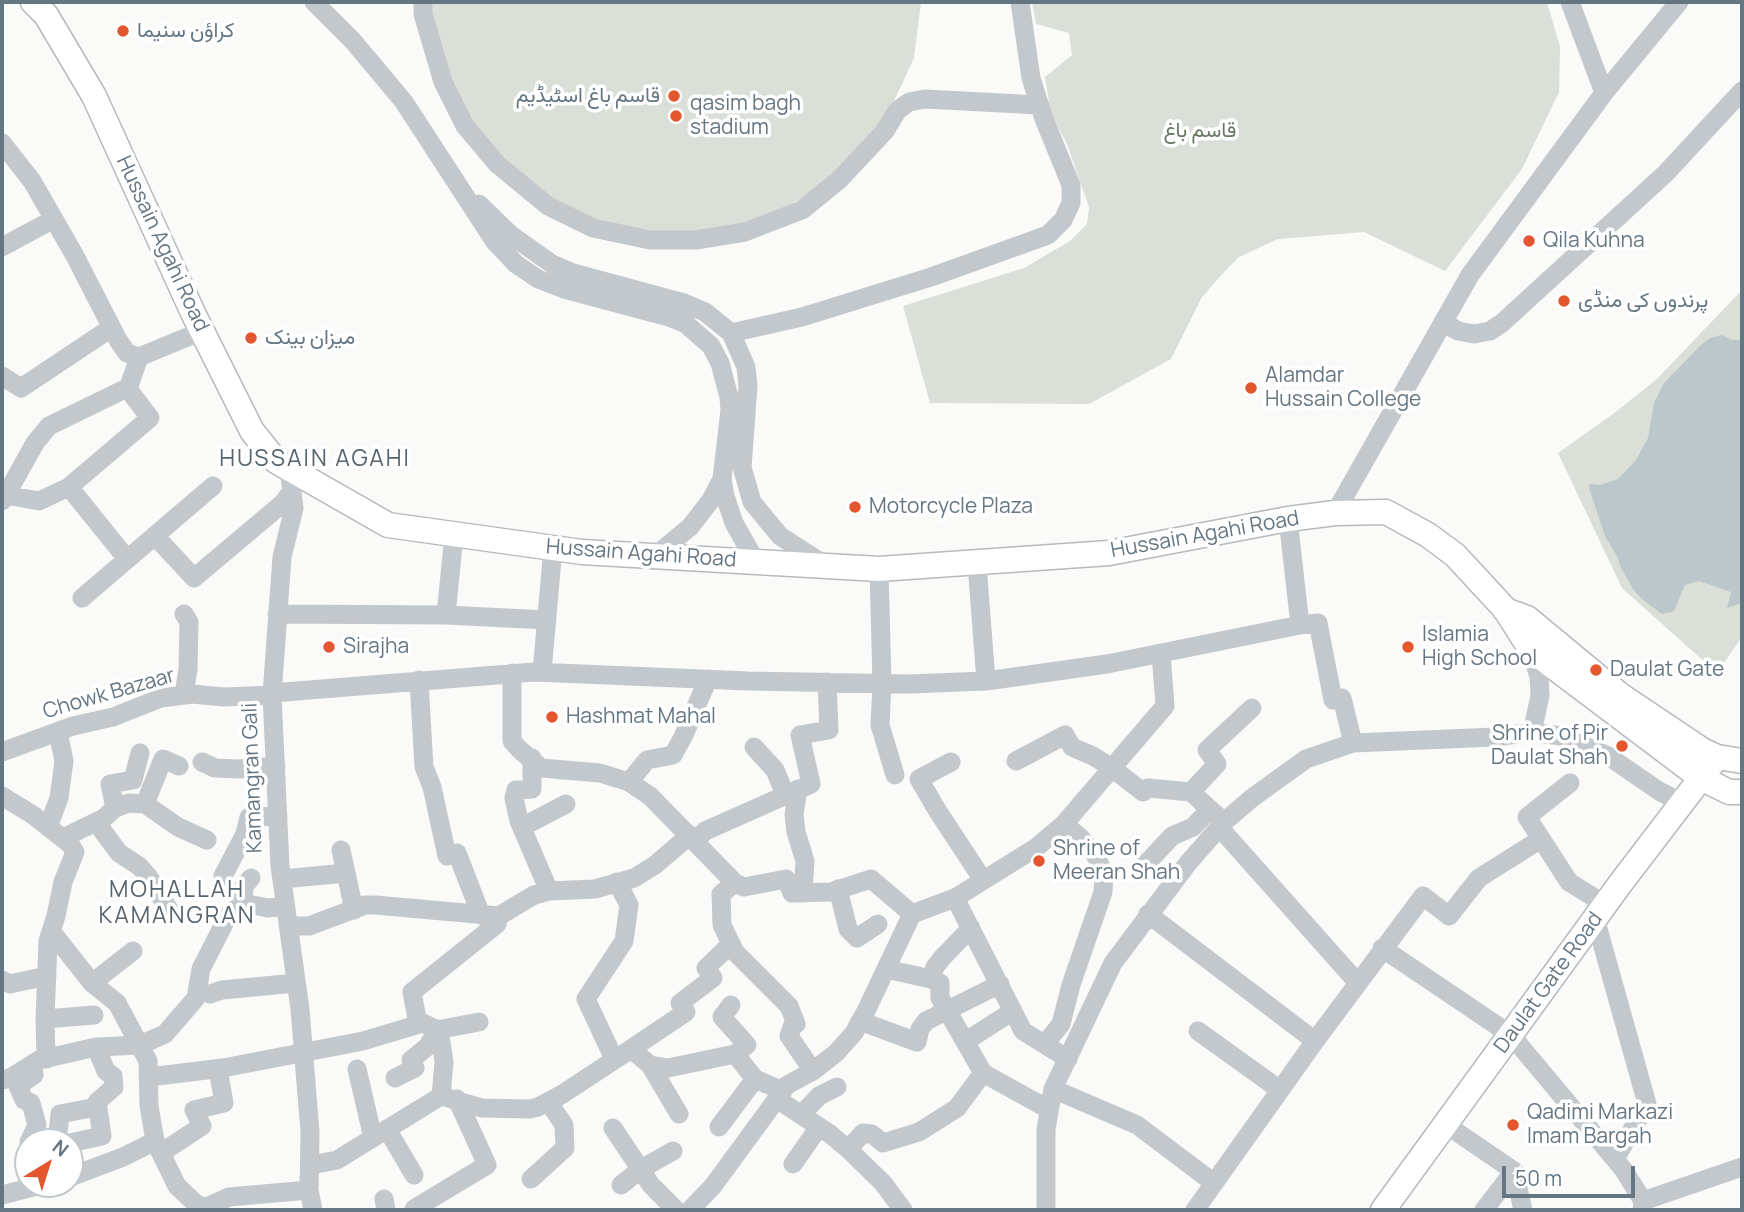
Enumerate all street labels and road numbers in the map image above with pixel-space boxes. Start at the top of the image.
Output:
street label: Hussain Agahi Road [110,152,214,336]
street label: Hussain Agahi Road [1109,506,1301,564]
street label: Hussain Agahi Road [545,535,737,573]
street label: Chowk Bazaar [40,663,178,725]
street label: Kamangran Gali [238,702,268,854]
street label: Daulat Gate Road [1489,908,1609,1058]

